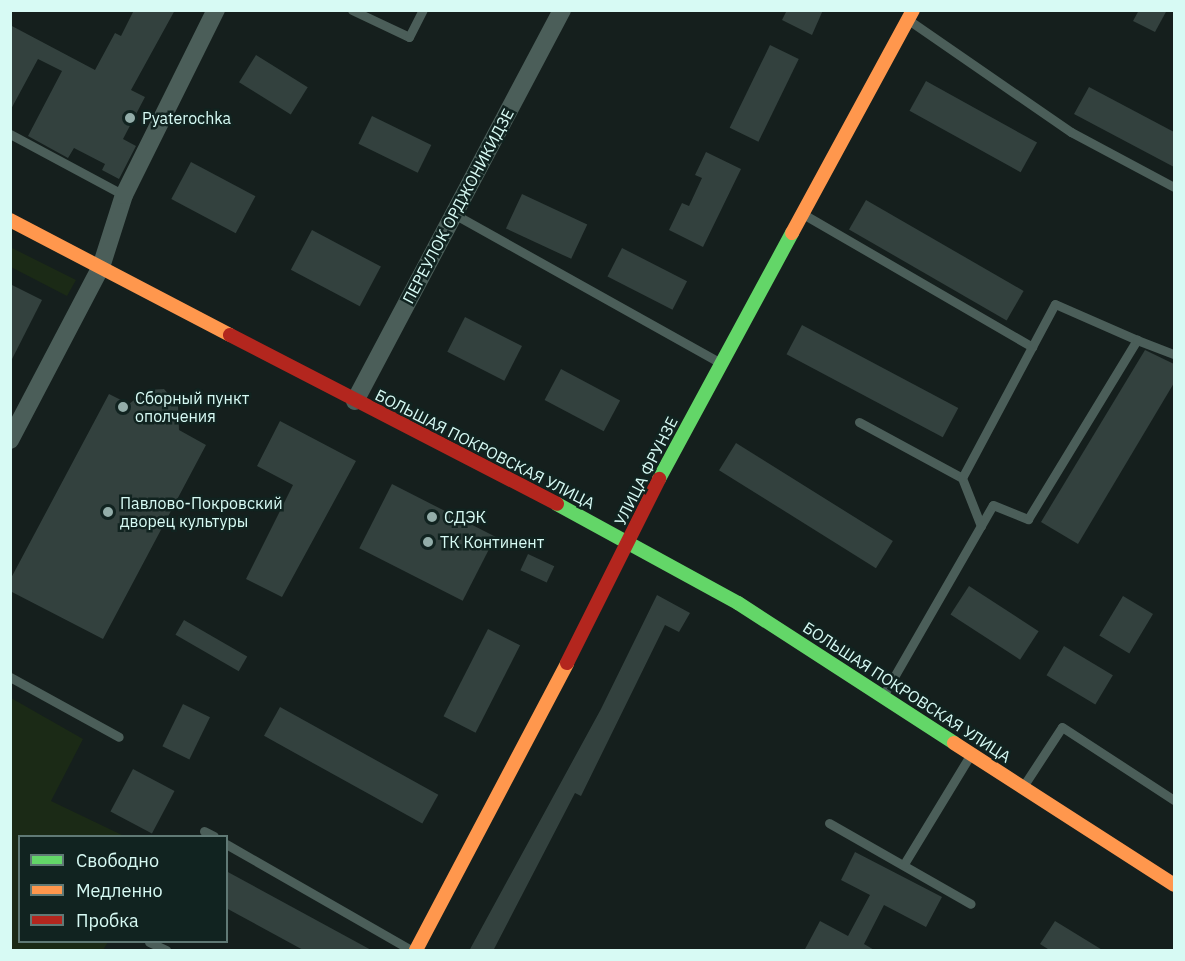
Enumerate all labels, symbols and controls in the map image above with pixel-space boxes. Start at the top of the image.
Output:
street label: ПЕРЕУЛОК ОРДЖОНИКИДЗЕ [398,105,518,307]
place label: Pyaterochka [142,108,231,128]
marker: Pyaterochka [123,111,137,125]
street label: БОЛЬШАЯ ПОКРОВСКАЯ УЛИЦА [372,385,598,513]
place label: Сборный пункт ополчения [135,388,249,426]
marker: Сборный пункт ополчения [116,400,130,414]
street label: УЛИЦА ФРУНЗЕ [610,413,682,529]
place label: Павлово-Покровский дворец культуры [120,493,283,531]
marker: Павлово-Покровский дворец культуры [101,505,115,519]
place label: СДЭК [444,507,486,527]
marker: СДЭК [425,510,439,524]
place label: ТК Континент [440,532,544,552]
marker: ТК Континент [421,535,435,549]
street label: БОЛЬШАЯ ПОКРОВСКАЯ УЛИЦА [799,618,1015,766]
legend [18,835,228,943]
text: Свободно [76,849,159,872]
text: Медленно [76,879,163,902]
text: Пробка [76,909,139,932]

